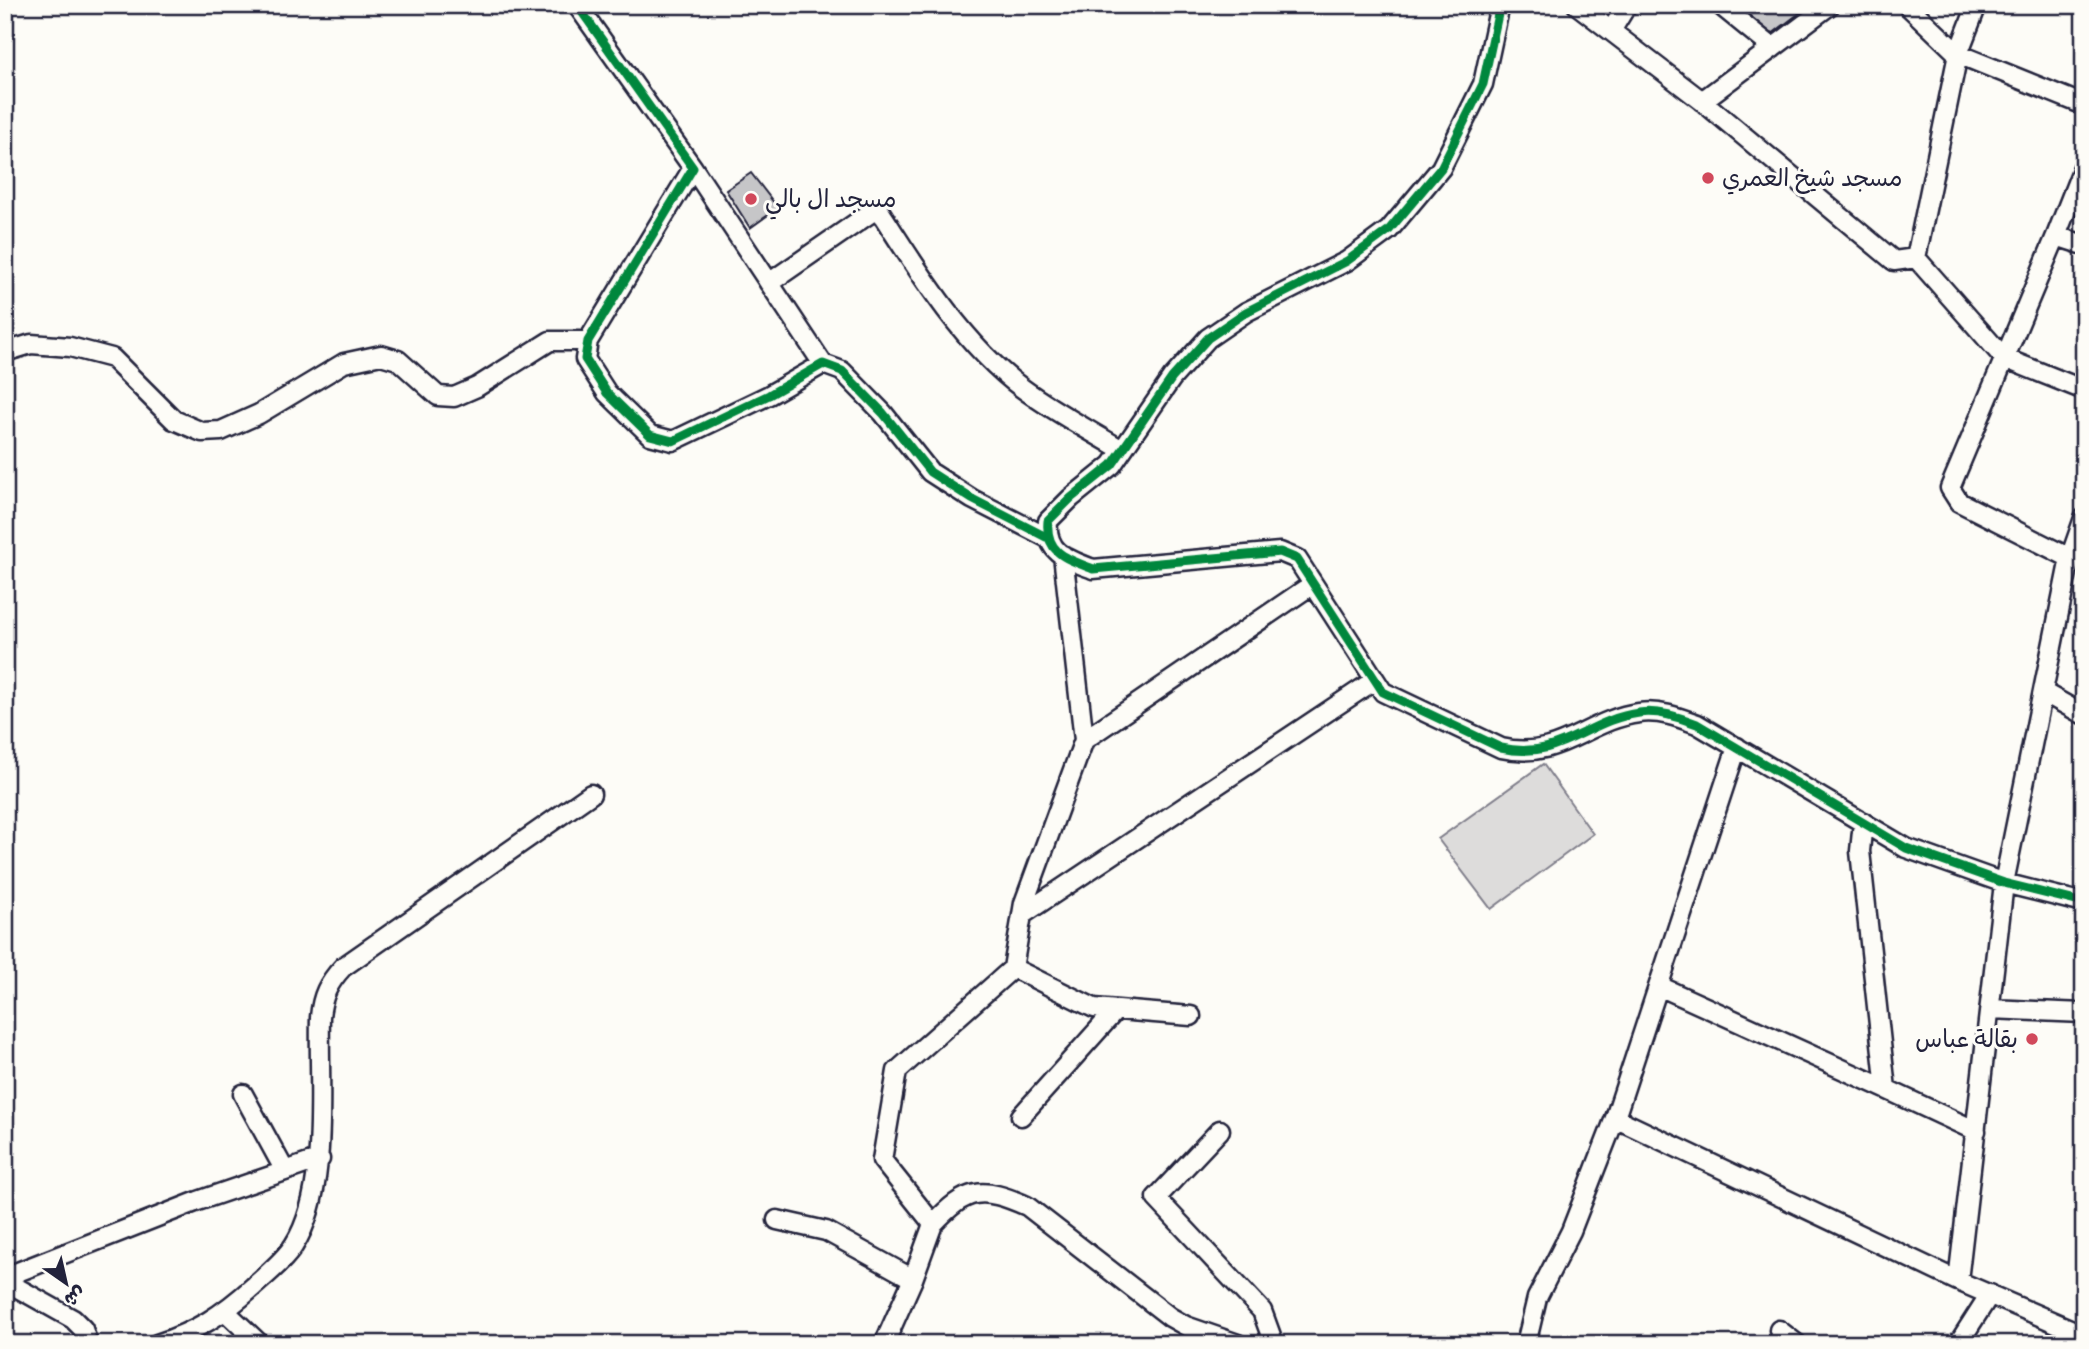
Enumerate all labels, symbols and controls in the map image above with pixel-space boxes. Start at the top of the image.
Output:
place label: مسجد شيخ العمري [1722,164,1903,198]
marker: مسجد شيخ العمري [1700,170,1716,186]
place label: مسجد ال بالي [765,185,897,220]
marker: مسجد ال بالي [743,191,759,207]
place label: بقالة عباس [1915,1025,2018,1059]
marker: بقالة عباس [2024,1031,2040,1047]
north arrow [32,1248,102,1318]
text: ش [57,1277,90,1311]

